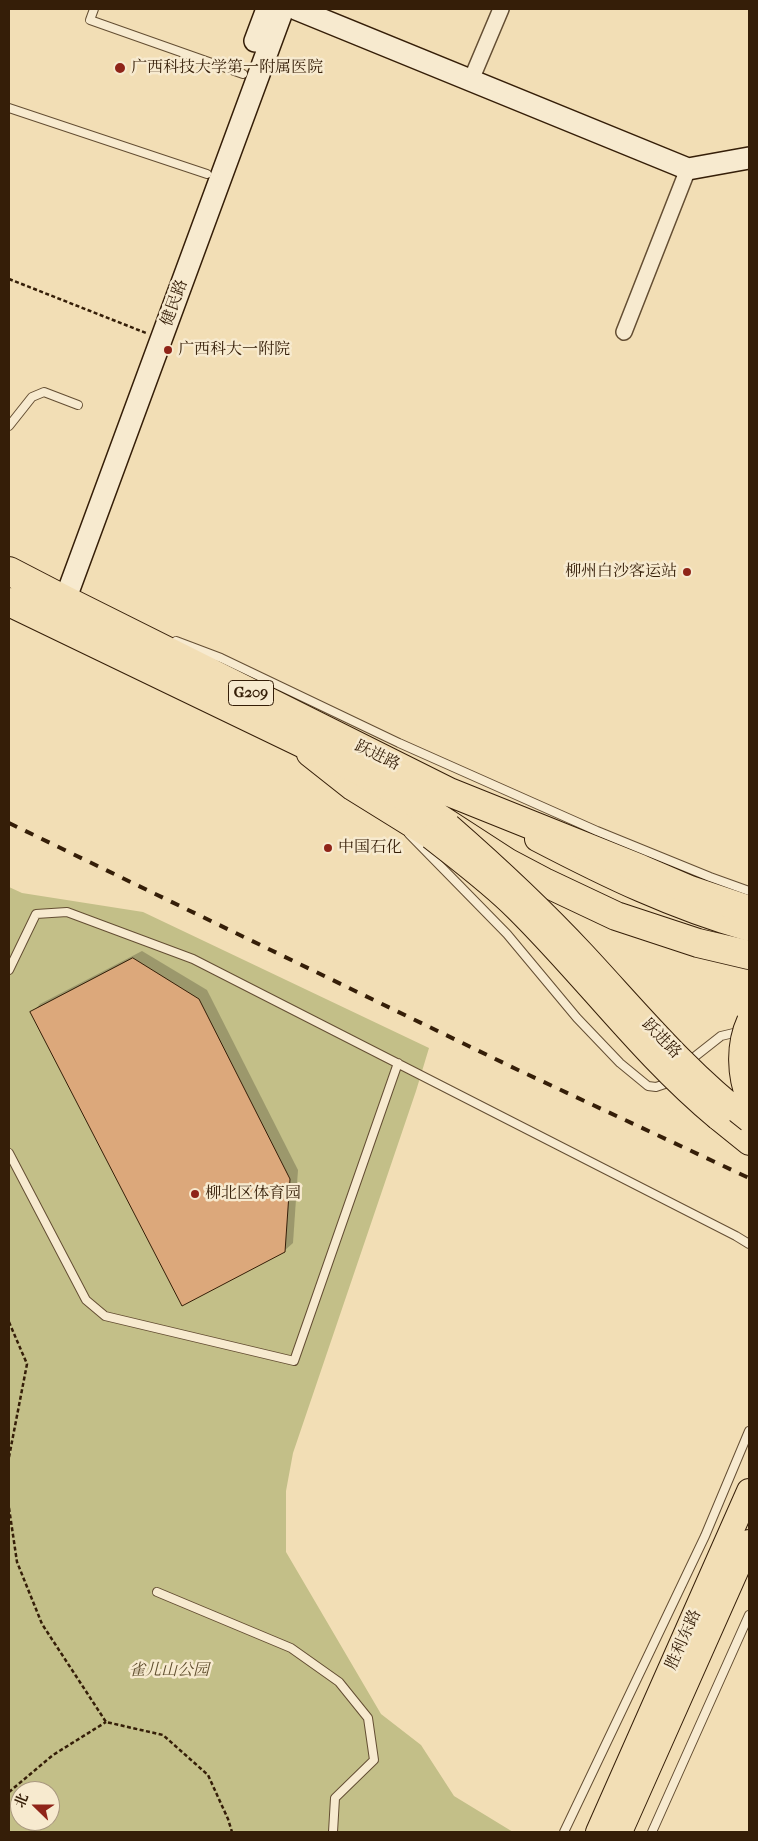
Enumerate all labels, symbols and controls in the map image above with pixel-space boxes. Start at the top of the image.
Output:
place label: 广西科技大学第一附属医院 [131,58,323,78]
marker: 广西科技大学第一附属医院 [113,61,127,75]
street label: 健民路 [158,277,192,329]
place label: 广西科大一附院 [178,340,290,360]
marker: 广西科大一附院 [162,344,174,356]
place label: 柳州白沙客运站 [565,562,677,582]
marker: 柳州白沙客运站 [681,566,693,578]
road number: G209 [228,680,274,706]
street label: 跃进路 [351,737,403,775]
place label: 中国石化 [338,838,402,858]
marker: 中国石化 [322,842,334,854]
street label: 跃进路 [637,1015,685,1063]
place label: 柳北区体育园 [205,1184,301,1204]
marker: 柳北区体育园 [189,1188,201,1200]
street label: 胜利东路 [662,1607,706,1673]
park label: 雀儿山公园 [129,1661,209,1681]
north arrow [10,1781,60,1831]
text: 北 [11,1791,32,1810]

